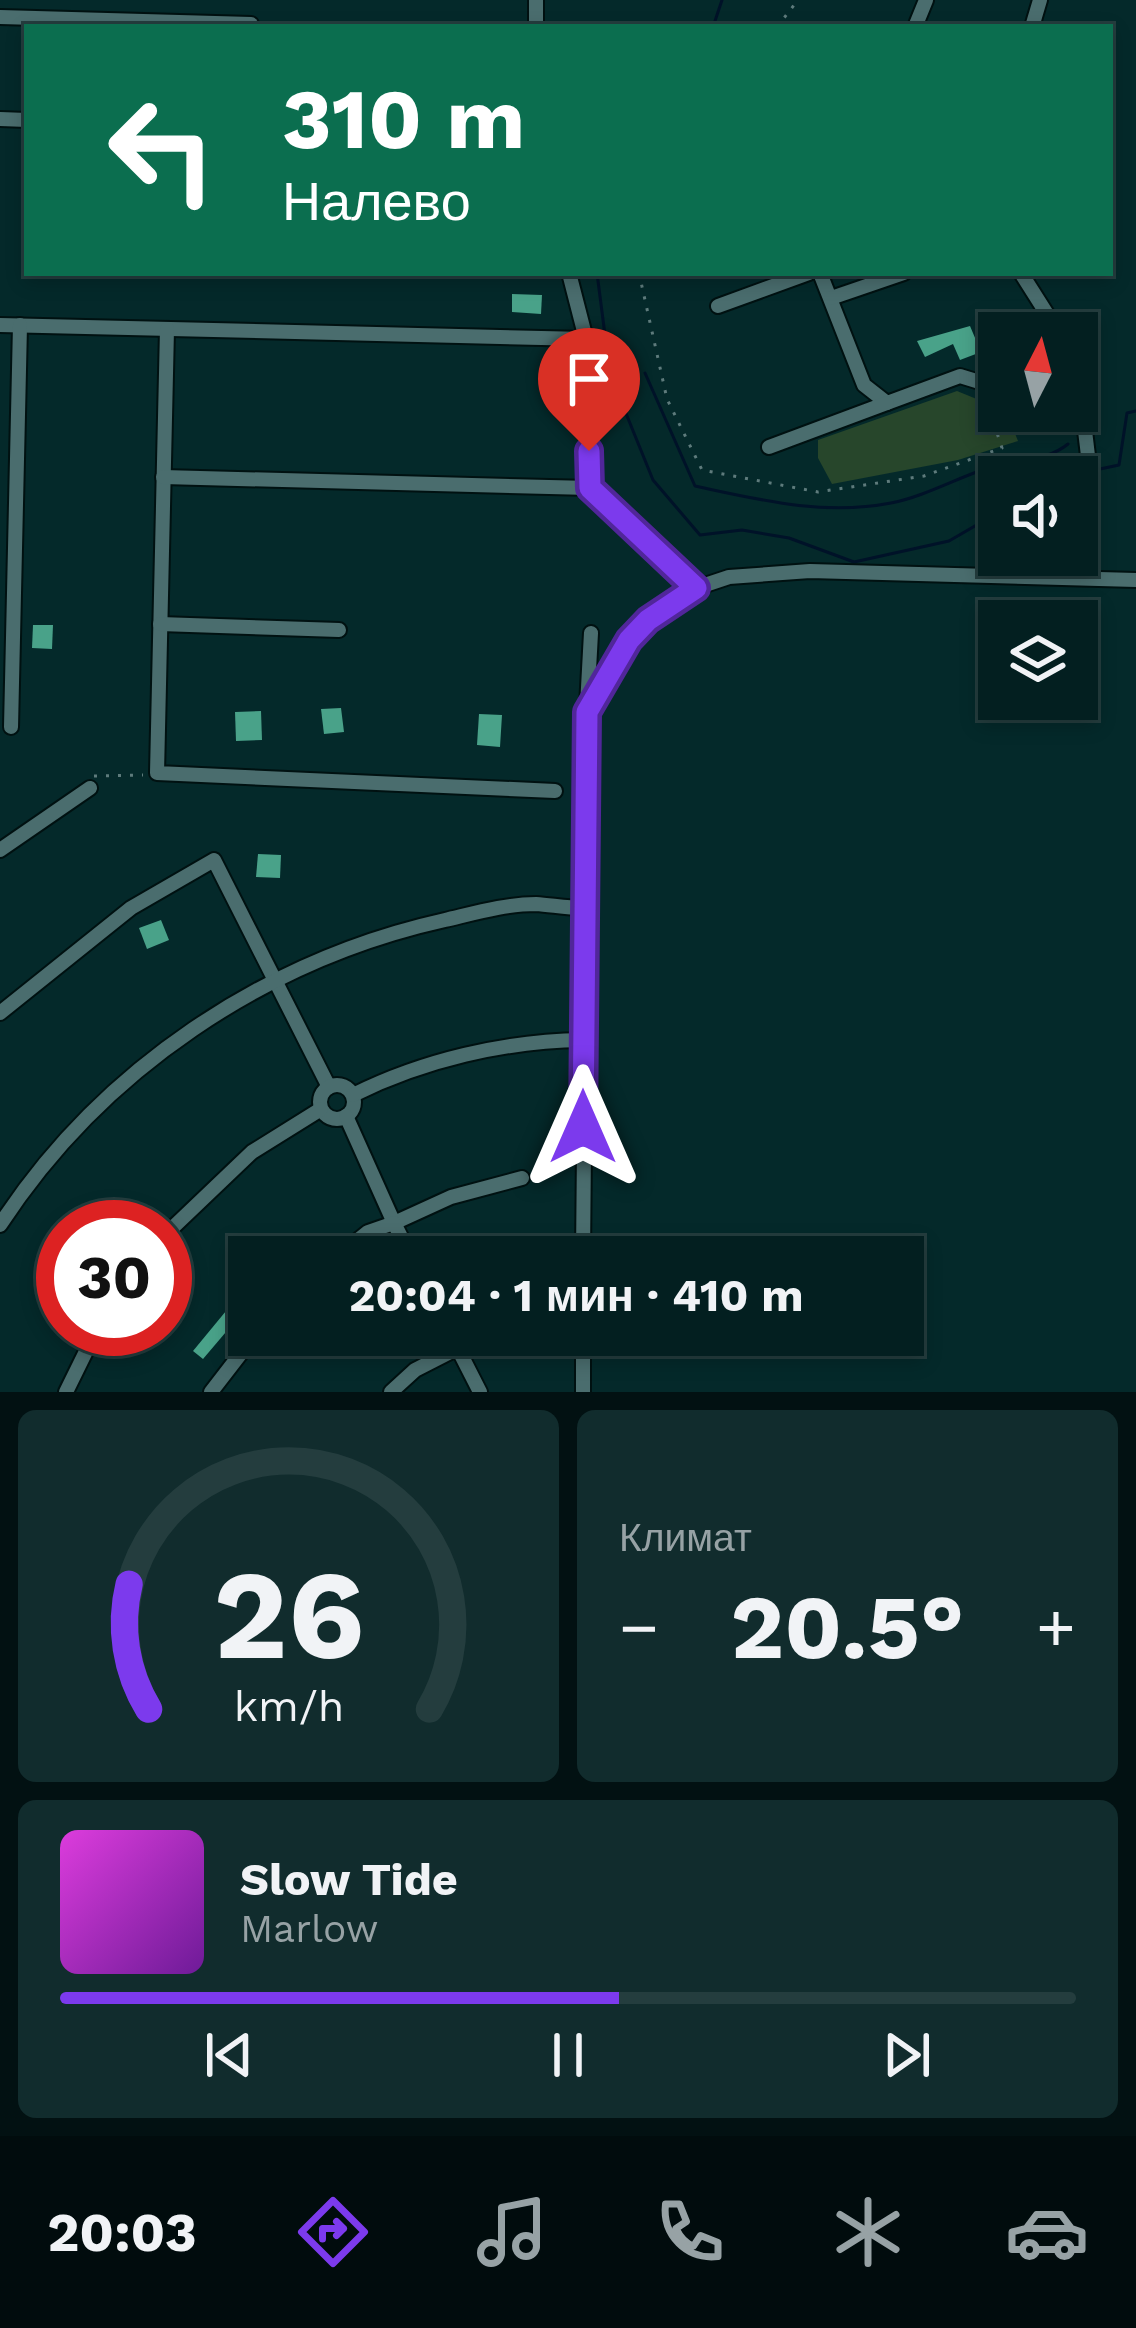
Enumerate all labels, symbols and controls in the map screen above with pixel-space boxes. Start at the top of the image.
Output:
text: 310 m [282,70,525,168]
icon: left [84,72,240,228]
text: Налево [282,170,471,233]
north arrow [978,312,1098,432]
map controls [978,312,1098,720]
pin [538,328,640,451]
icon: arrive [556,346,622,412]
button: sound [978,456,1098,576]
button: layers [978,600,1098,720]
position arrow [520,1064,646,1190]
speed limit sign: 30 [36,1200,192,1356]
text: 20:04 · 1 мин · 410 m [348,1269,804,1322]
text: Климат [619,1515,752,1560]
text: 26 [213,1542,364,1688]
text: 20.5° [731,1574,964,1680]
text: − [619,1589,659,1666]
text: + [1036,1589,1076,1666]
text: km/h [233,1681,344,1731]
text: Slow Tide [240,1853,458,1906]
text: Marlow [240,1906,378,1951]
icon: previous [196,2022,262,2088]
icon: pause [535,2022,601,2088]
icon: next [874,2022,940,2088]
icon: directions [291,2190,375,2274]
icon: music [470,2190,554,2274]
icon: phone [648,2190,732,2274]
icon: climate [826,2190,910,2274]
icon: car [1005,2190,1089,2274]
text: 20:03 [47,2201,197,2264]

